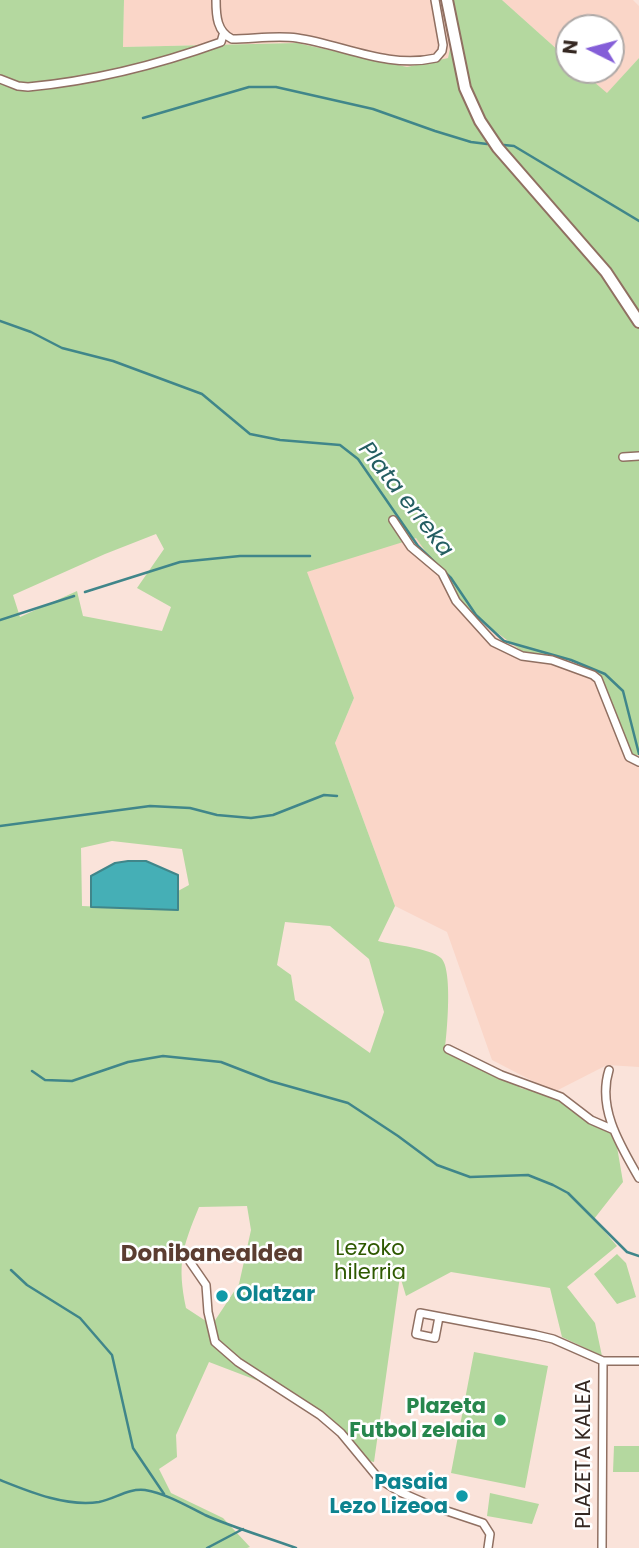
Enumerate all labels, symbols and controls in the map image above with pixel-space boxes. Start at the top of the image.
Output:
north arrow [555,14,625,84]
text: N [556,38,585,55]
water label: Plata erreka [352,437,458,563]
park label: Lezoko hilerria [334,1237,406,1287]
district label: Donibanealdea [121,1241,303,1269]
place label: Olatzar [236,1283,315,1309]
marker: Olatzar [214,1288,230,1304]
street label: PLAZETA KALEA [572,1379,598,1529]
place label: Plazeta Futbol zelaia [349,1395,486,1445]
marker: Plazeta Futbol zelaia [492,1412,508,1428]
place label: Pasaia Lezo Lizeoa [330,1471,448,1521]
marker: Pasaia Lezo Lizeoa [454,1488,470,1504]

